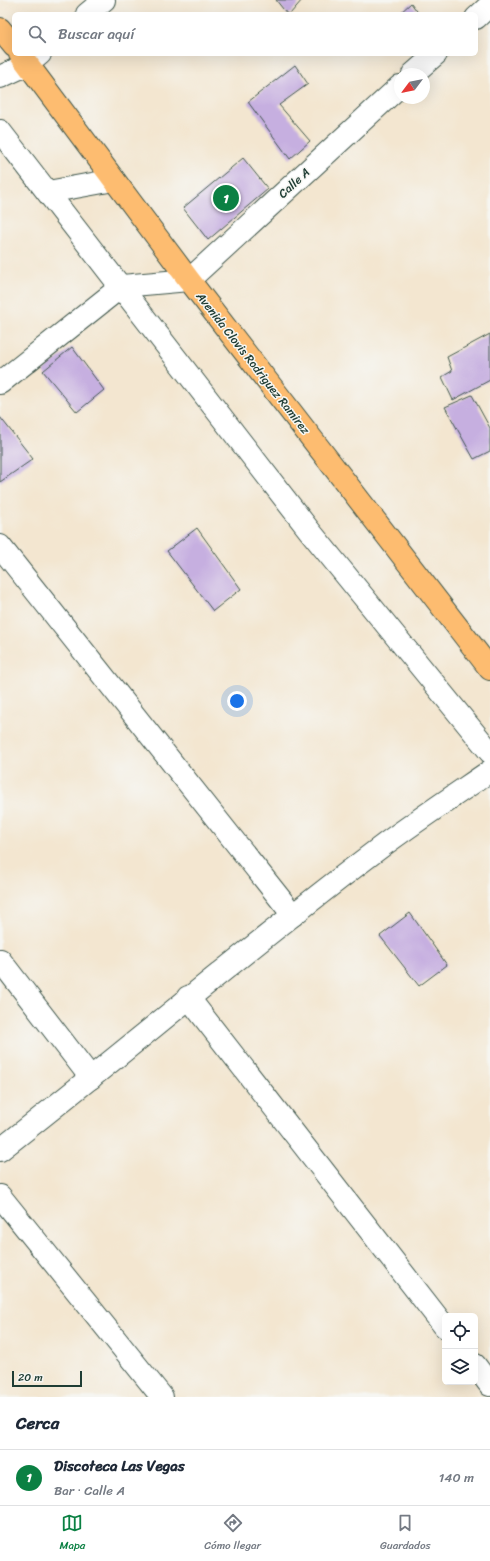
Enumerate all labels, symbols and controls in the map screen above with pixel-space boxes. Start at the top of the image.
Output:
search box [12,12,478,56]
text: Buscar aquí [58,21,135,47]
icon: search [26,23,48,45]
north arrow [394,68,430,104]
street label: Calle A [273,162,315,204]
pin: 1 [213,183,239,213]
street label: Avenida Clovis Rodriguez Ramirez [190,286,316,439]
your location [227,691,247,711]
map controls [442,1313,478,1385]
button: locate [442,1313,478,1349]
button: layers [442,1349,478,1385]
text: 20 m [18,1368,43,1387]
scale bar [12,1369,82,1388]
text: Cerca [16,1408,59,1438]
text: Discoteca Las Vegas [54,1453,185,1479]
text: 1 [26,1466,32,1489]
text: 140 m [439,1466,474,1489]
text: Bar · Calle A [54,1479,125,1502]
tab: Mapa [59,1512,85,1555]
tab: Cómo llegar [204,1512,261,1555]
tab: Guardados [380,1512,431,1555]

